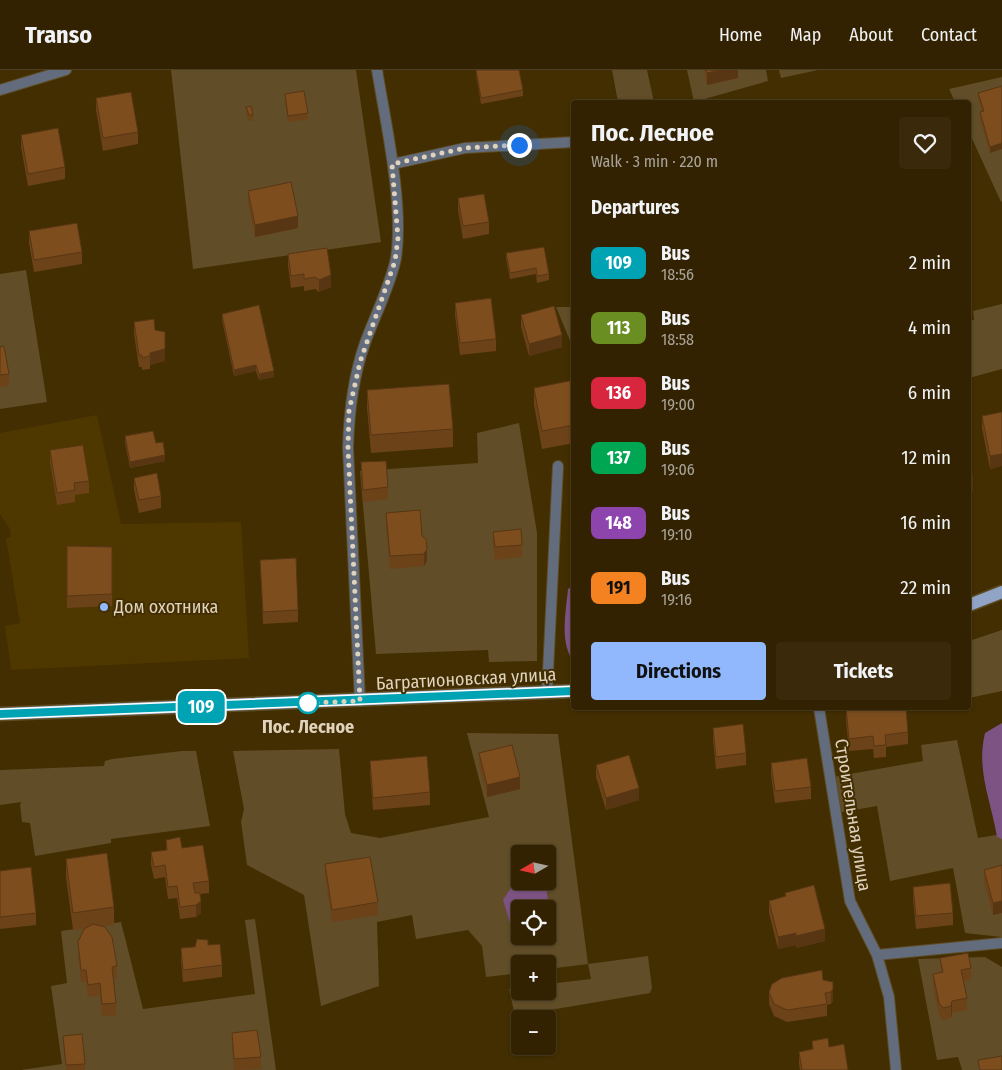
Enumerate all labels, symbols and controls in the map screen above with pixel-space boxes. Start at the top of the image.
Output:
text: Transo [25,21,92,49]
text: Home [719,24,762,46]
text: Map [790,24,821,46]
text: About [849,24,893,46]
text: Contact [921,24,977,46]
button: heart [899,117,951,169]
text: Пос. Лесное [591,119,714,147]
your location [507,133,532,158]
text: Walk · 3 min · 220 m [591,152,718,171]
text: Departures [591,196,679,219]
text: Bus [661,242,690,265]
text: 2 min [909,251,951,274]
text: 109 [605,252,632,274]
text: 18:56 [661,265,694,284]
text: Bus [661,307,690,330]
text: 4 min [908,316,951,339]
text: 113 [607,317,630,339]
text: 18:58 [661,330,694,349]
text: Bus [661,372,690,395]
text: 6 min [908,381,951,404]
text: 136 [606,382,631,404]
text: 19:00 [661,395,695,414]
text: Bus [661,437,690,460]
text: 12 min [901,446,951,469]
text: 137 [607,447,630,469]
text: 19:06 [661,460,695,479]
text: Bus [661,502,690,525]
text: 16 min [900,511,951,534]
text: 148 [605,512,632,534]
text: 19:10 [661,525,692,544]
text: Bus [661,567,690,590]
text: 22 min [900,576,951,599]
text: 191 [606,577,631,599]
text: 19:16 [661,590,692,609]
place label: Дом охотника [113,596,218,618]
marker: Дом охотника [98,601,110,613]
button: Directions [591,642,766,700]
button: Tickets [776,642,951,700]
street label: Багратионовская улица [375,663,557,695]
line badge: 109 [172,691,230,723]
marker: Пос. Лесное [297,692,319,714]
text: 109 [188,696,214,718]
place label: Пос. Лесное [262,716,354,738]
street label: Строительная улица [830,737,876,893]
north arrow [511,845,556,890]
map controls [511,845,556,1055]
button: locate [511,900,556,945]
button: + [511,955,556,1000]
button: − [511,1010,556,1055]

